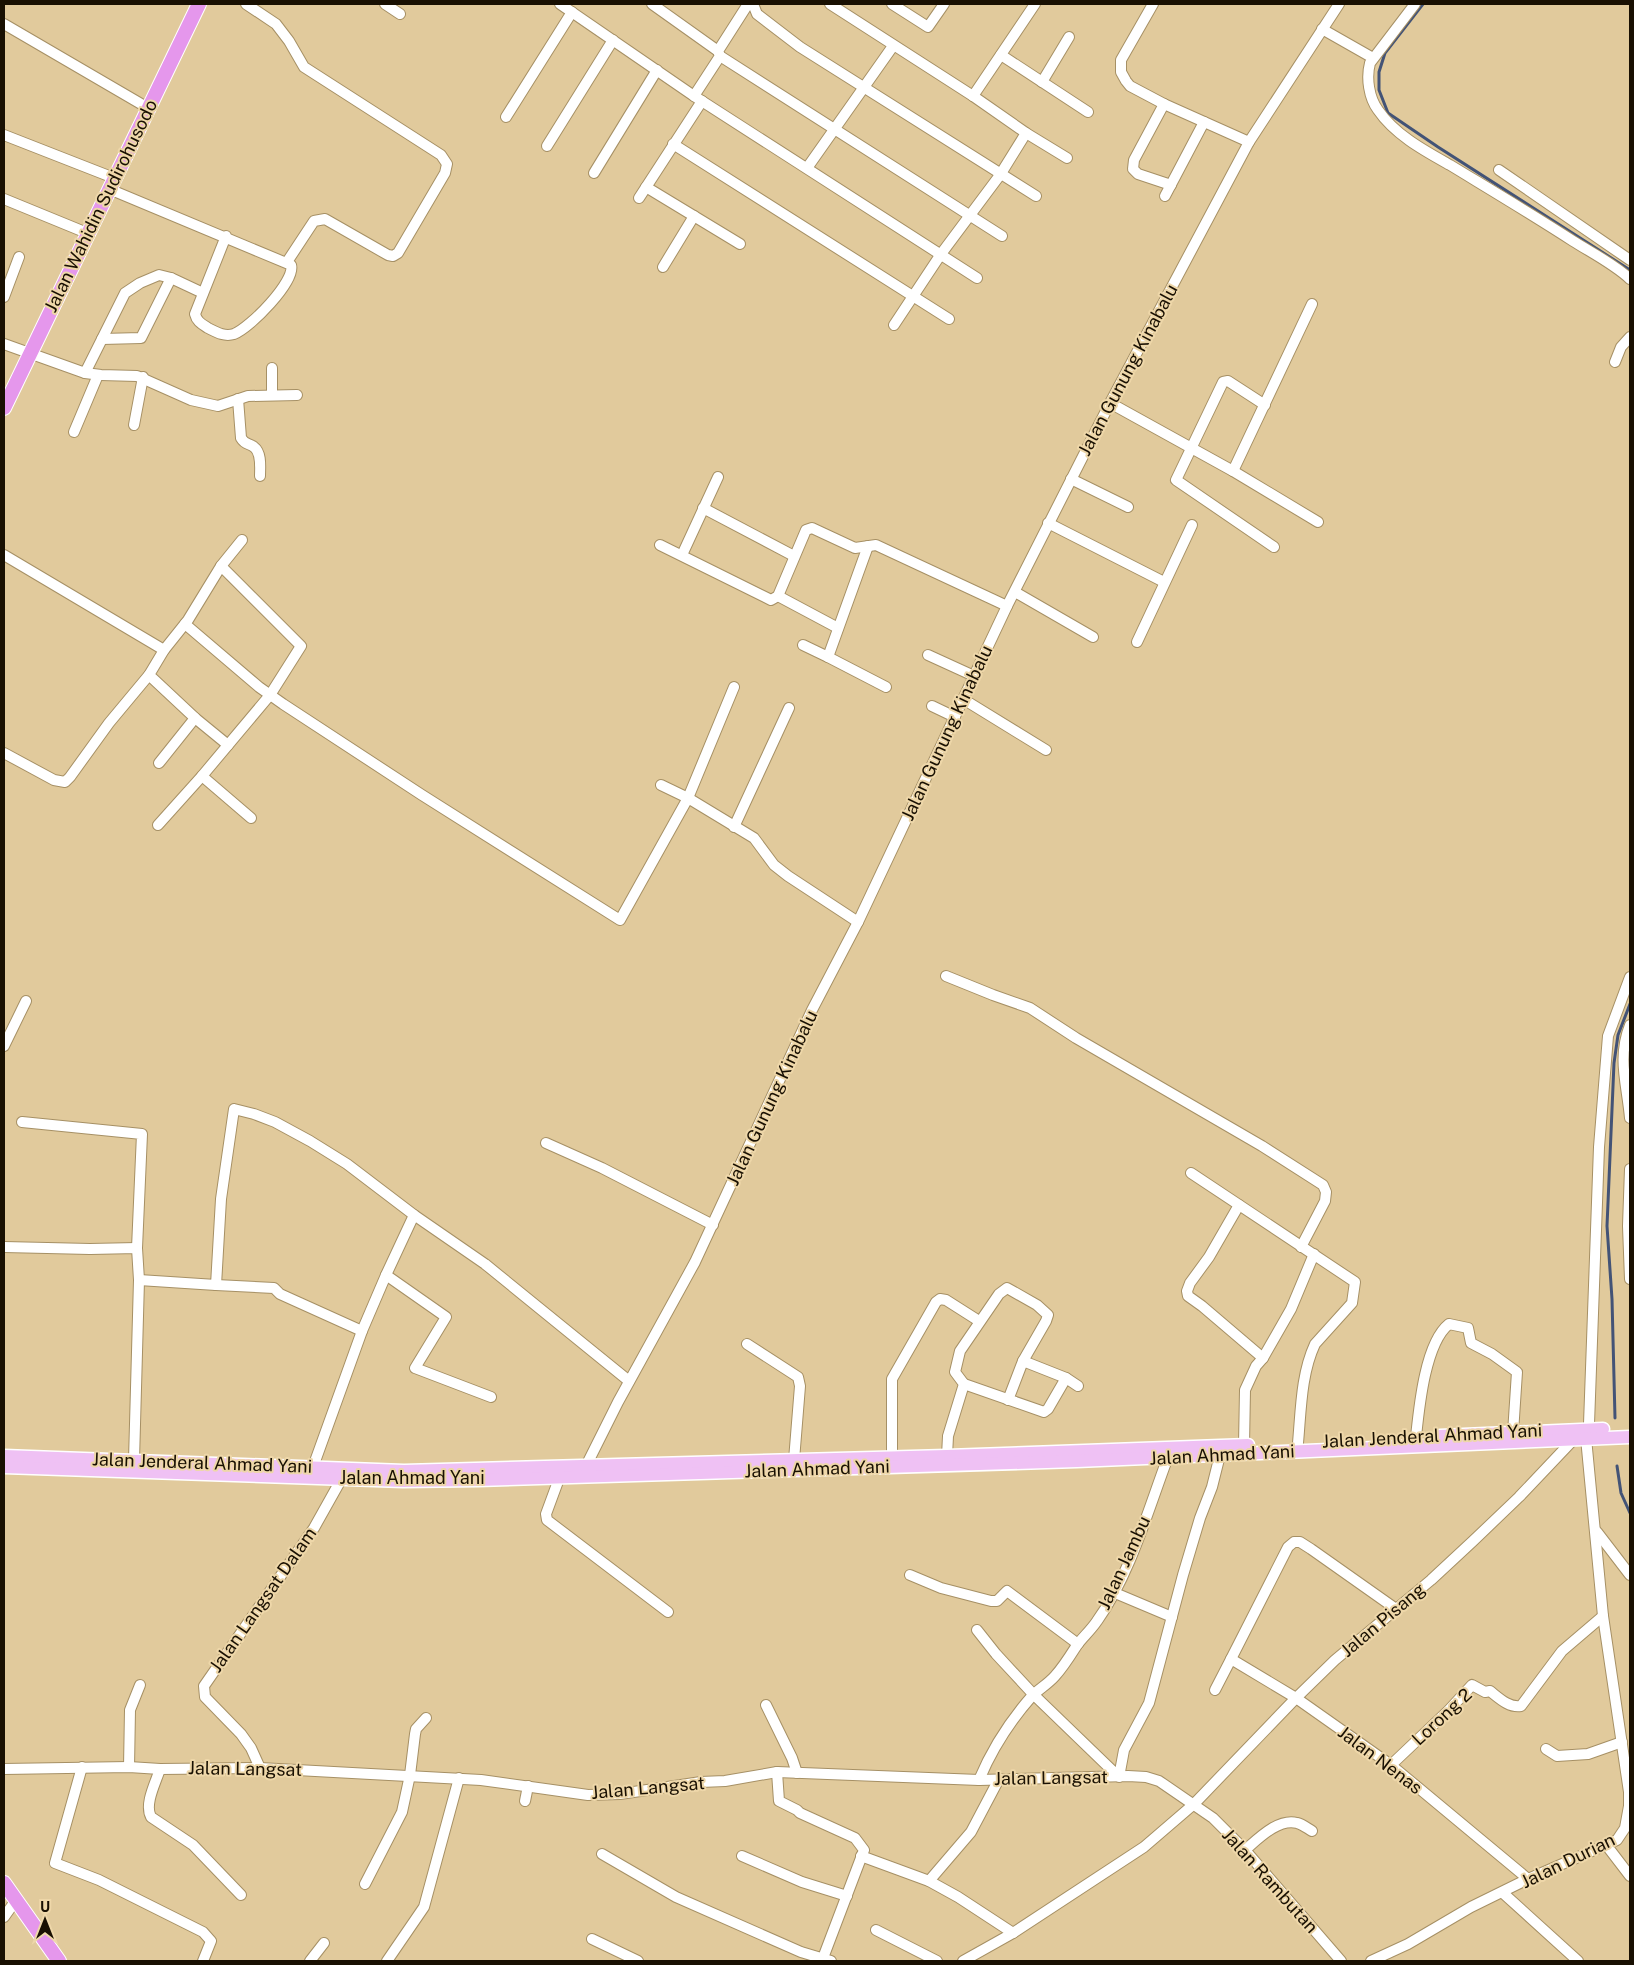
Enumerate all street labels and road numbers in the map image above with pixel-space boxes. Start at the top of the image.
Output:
street label: Jalan Wahidin Sudirohusodo [40,96,161,316]
street label: Jalan Gunung Kinabalu [1073,280,1182,459]
street label: Jalan Gunung Kinabalu [897,642,996,824]
street label: Jalan Gunung Kinabalu [722,1007,821,1189]
street label: Jalan Jenderal Ahmad Yani [1321,1419,1543,1452]
street label: Jalan Ahmad Yani [1149,1440,1295,1469]
street label: Jalan Jenderal Ahmad Yani [92,1448,312,1477]
street label: Jalan Ahmad Yani [744,1455,890,1482]
street label: Jalan Ahmad Yani [339,1467,485,1488]
street label: Jalan Jambu [1093,1513,1154,1613]
street label: Jalan Langsat Dalam [205,1523,320,1676]
street label: Jalan Pisang [1336,1578,1429,1661]
street label: Lorong 2 [1407,1684,1476,1750]
street label: Jalan Nenas [1334,1721,1427,1798]
street label: Jalan Langsat [188,1757,302,1780]
street label: Jalan Langsat [994,1766,1108,1789]
street label: Jalan Langsat [590,1772,706,1803]
street label: Jalan Rambutan [1218,1824,1323,1937]
street label: Jalan Durian [1517,1829,1618,1892]

